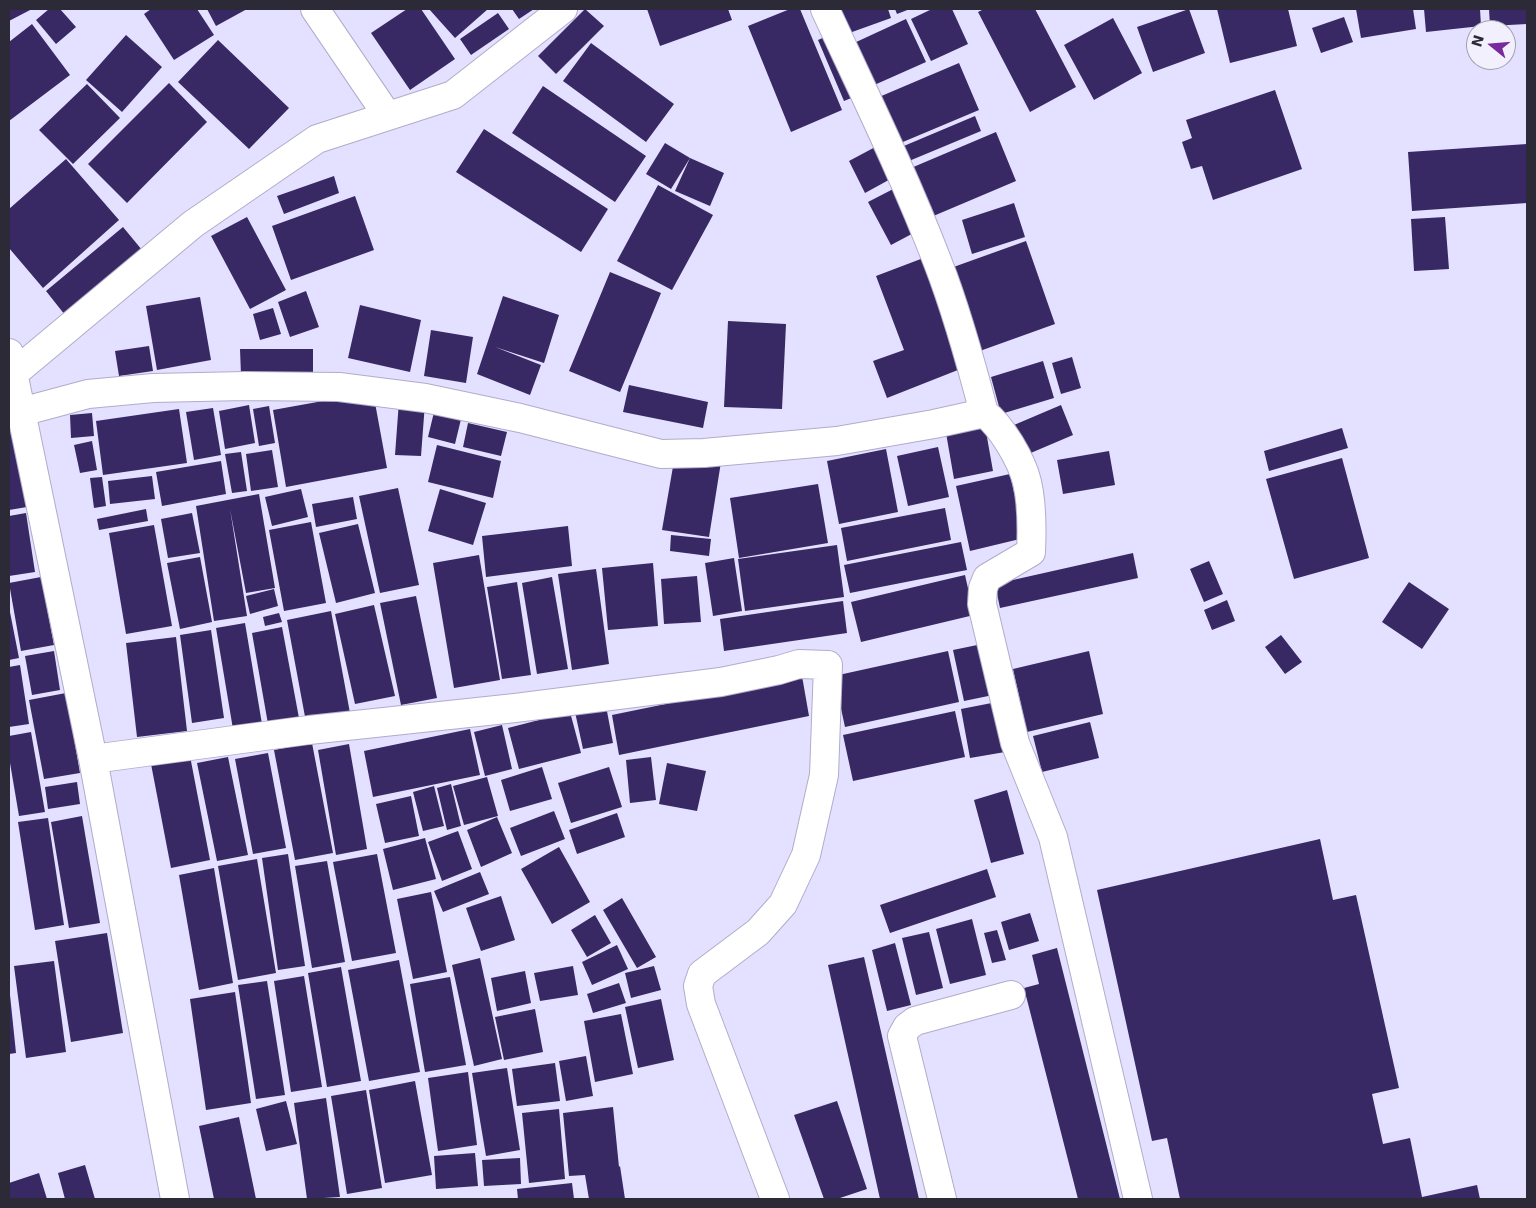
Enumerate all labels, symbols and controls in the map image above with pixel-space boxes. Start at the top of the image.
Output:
north arrow [1466,20,1516,70]
text: N [1468,33,1487,49]

